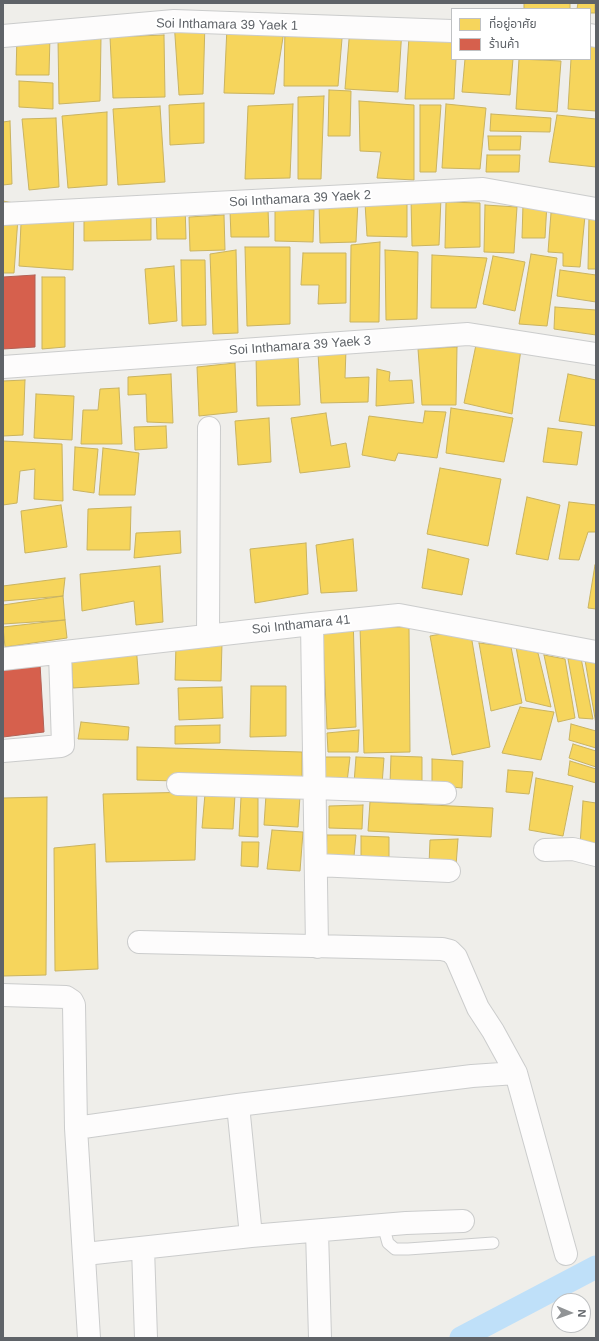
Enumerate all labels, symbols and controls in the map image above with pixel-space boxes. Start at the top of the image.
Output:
legend [451,8,591,60]
street label: Soi Inthamara 39 Yaek 1 [156,16,298,34]
text: ที่อยู่อาศัย [489,17,537,31]
text: ร้านค้า [489,37,519,51]
street label: Soi Inthamara 39 Yaek 2 [229,187,371,211]
street label: Soi Inthamara 39 Yaek 3 [229,333,371,359]
street label: Soi Inthamara 41 [251,612,351,638]
north arrow [551,1293,591,1333]
text: N [576,1309,588,1318]

